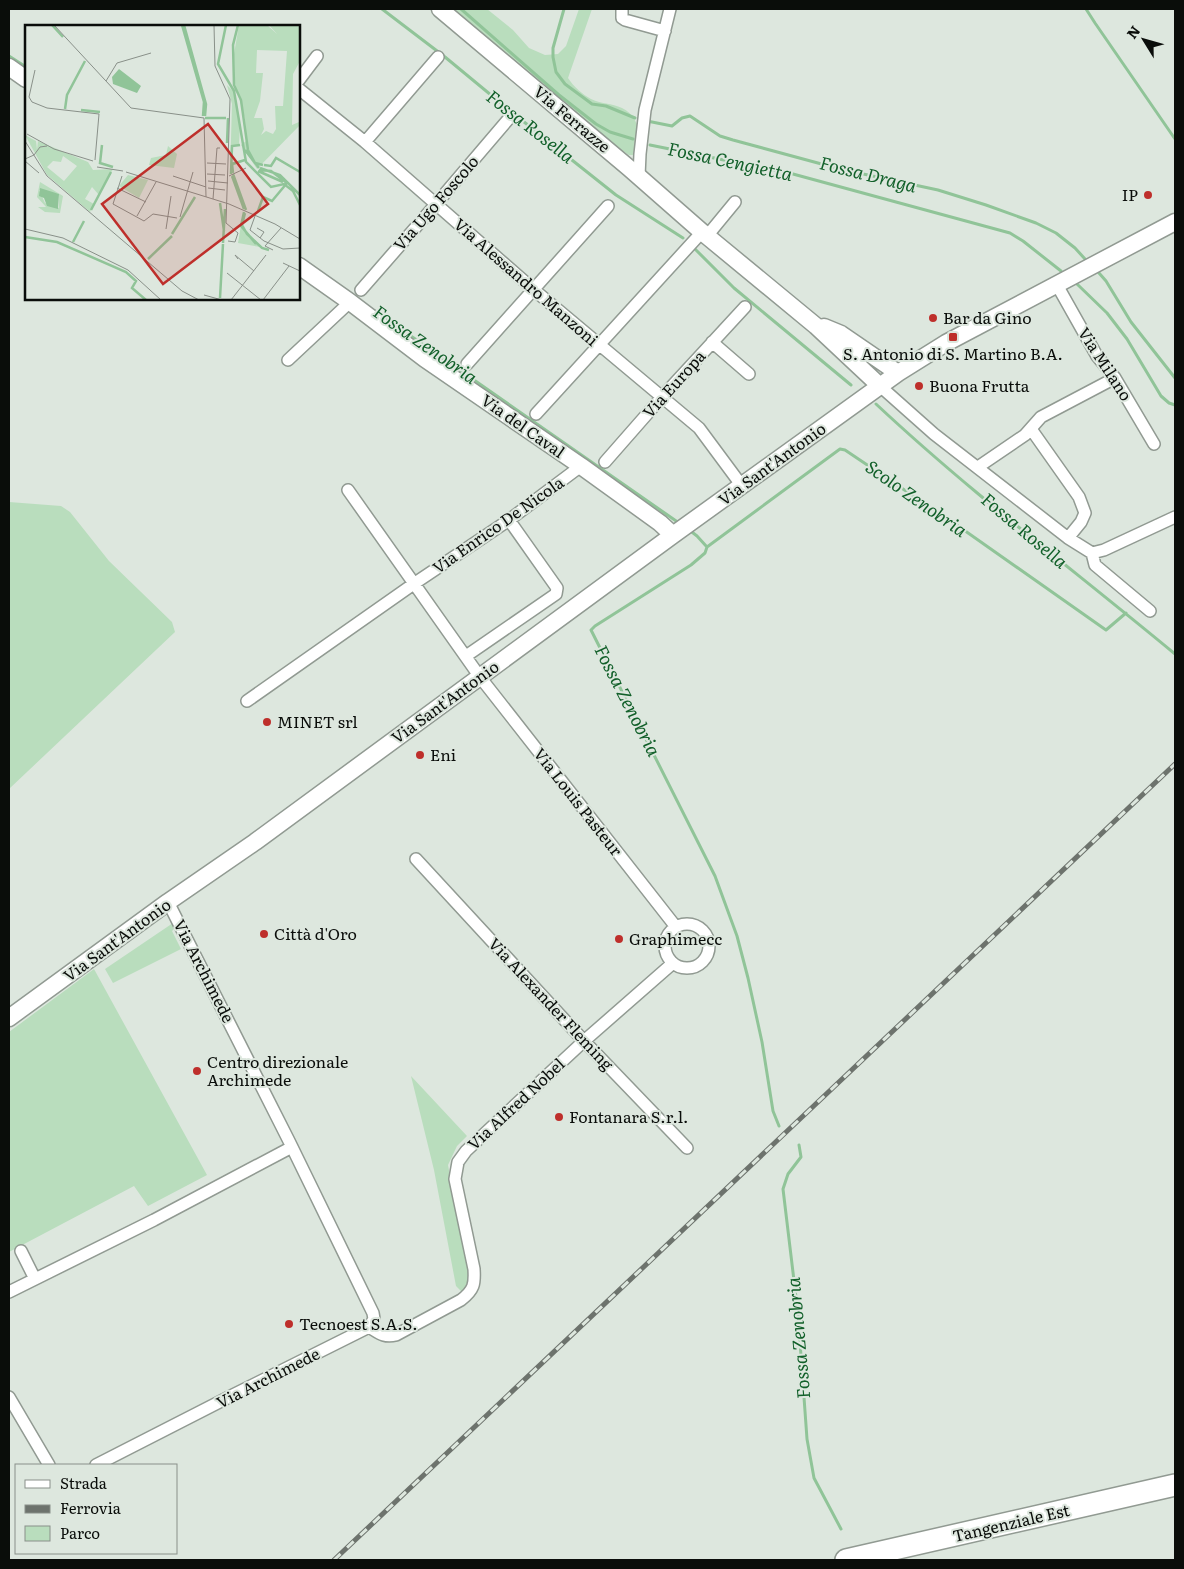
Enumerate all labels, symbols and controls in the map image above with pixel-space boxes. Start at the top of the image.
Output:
north arrow [1119,15,1169,65]
text: N [1121,21,1144,42]
inset map [25,25,300,300]
street label: Via Ferrazze [529,79,616,158]
water label: Fossa Rosella [481,83,581,169]
water label: Fossa Cengietta [666,134,796,187]
water label: Fossa Draga [817,148,920,199]
street label: Via Ugo Foscolo [387,149,484,255]
place label: IP [1122,182,1138,206]
marker: IP [1142,189,1154,201]
street label: Via Alessandro Manzoni [449,212,604,351]
water label: Fossa Zenobria [368,298,484,390]
place label: Bar da Gino [943,305,1032,329]
marker: Bar da Gino [927,312,939,324]
street label: Via Milano [1073,322,1139,405]
marker: S. Antonio di S. Martino B.A. [947,331,959,343]
place label: S. Antonio di S. Martino B.A. [843,341,1063,365]
street label: Via Europa [636,344,711,423]
place label: Buona Frutta [929,373,1030,397]
marker: Buona Frutta [913,380,925,392]
street label: Via del Caval [477,387,570,463]
street label: Via Sant'Antonio [713,416,830,511]
water label: Scolo Zenobria [861,453,974,543]
street label: Via Enrico De Nicola [427,469,568,579]
water label: Fossa Rosella [976,486,1075,575]
water label: Fossa Zenobria [589,640,668,761]
street label: Via Sant'Antonio [386,654,503,749]
place label: MINET srl [277,709,358,733]
marker: MINET srl [261,716,273,728]
place label: Eni [430,742,456,766]
street label: Via Louis Pasteur [529,742,629,861]
marker: Eni [414,749,426,761]
street label: Via Sant'Antonio [58,892,175,987]
street label: Via Archimede [169,915,241,1026]
place label: Città d'Oro [274,921,357,945]
place label: Graphimecc [629,926,722,950]
marker: Città d'Oro [258,928,270,940]
street label: Via Alexander Fleming [484,932,620,1075]
marker: Graphimecc [613,933,625,945]
place label: Centro direzionale Archimede [207,1049,348,1091]
street label: Via Alfred Nobel [461,1052,569,1155]
marker: Centro direzionale Archimede [191,1065,203,1077]
place label: Fontanara S.r.l. [569,1104,688,1128]
marker: Fontanara S.r.l. [553,1111,565,1123]
water label: Fossa Zenobria [779,1276,816,1400]
place label: Tecnoest S.A.S. [299,1311,418,1335]
marker: Tecnoest S.A.S. [283,1318,295,1330]
street label: Via Archimede [212,1341,323,1413]
legend [15,1464,178,1554]
text: Strada [60,1471,108,1494]
text: Ferrovia [60,1496,122,1519]
street label: Tangenziale Est [950,1497,1072,1547]
text: Parco [60,1521,100,1544]

